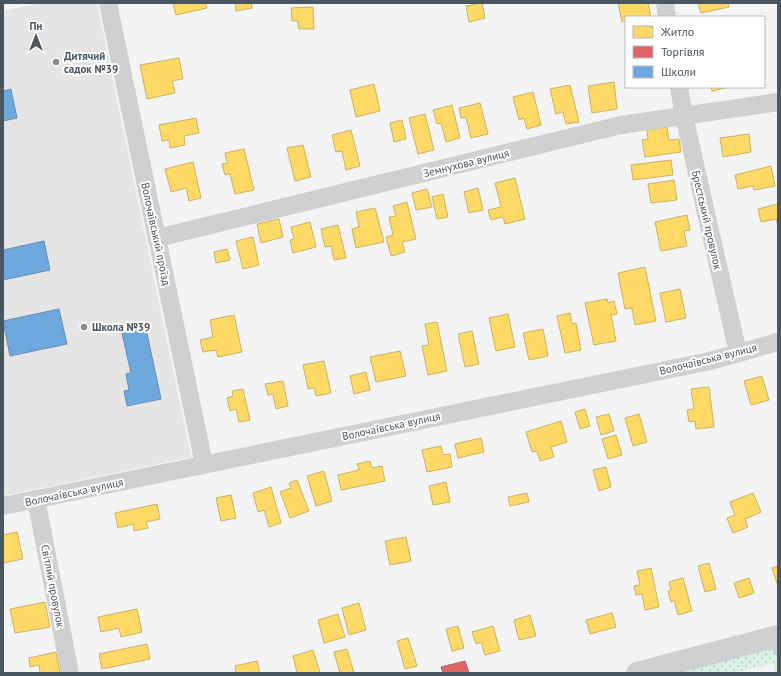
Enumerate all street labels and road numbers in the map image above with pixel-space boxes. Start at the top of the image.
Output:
street label: Земнухова вулиця [422,146,510,180]
street label: Брестський провулок [689,169,725,272]
street label: Волочаївський проїзд [138,181,174,287]
street label: Волочаївська вулиця [658,340,758,378]
street label: Волочаївська вулиця [341,409,441,443]
street label: Волочаївська вулиця [24,475,124,509]
street label: Світлий провулок [38,543,68,629]

